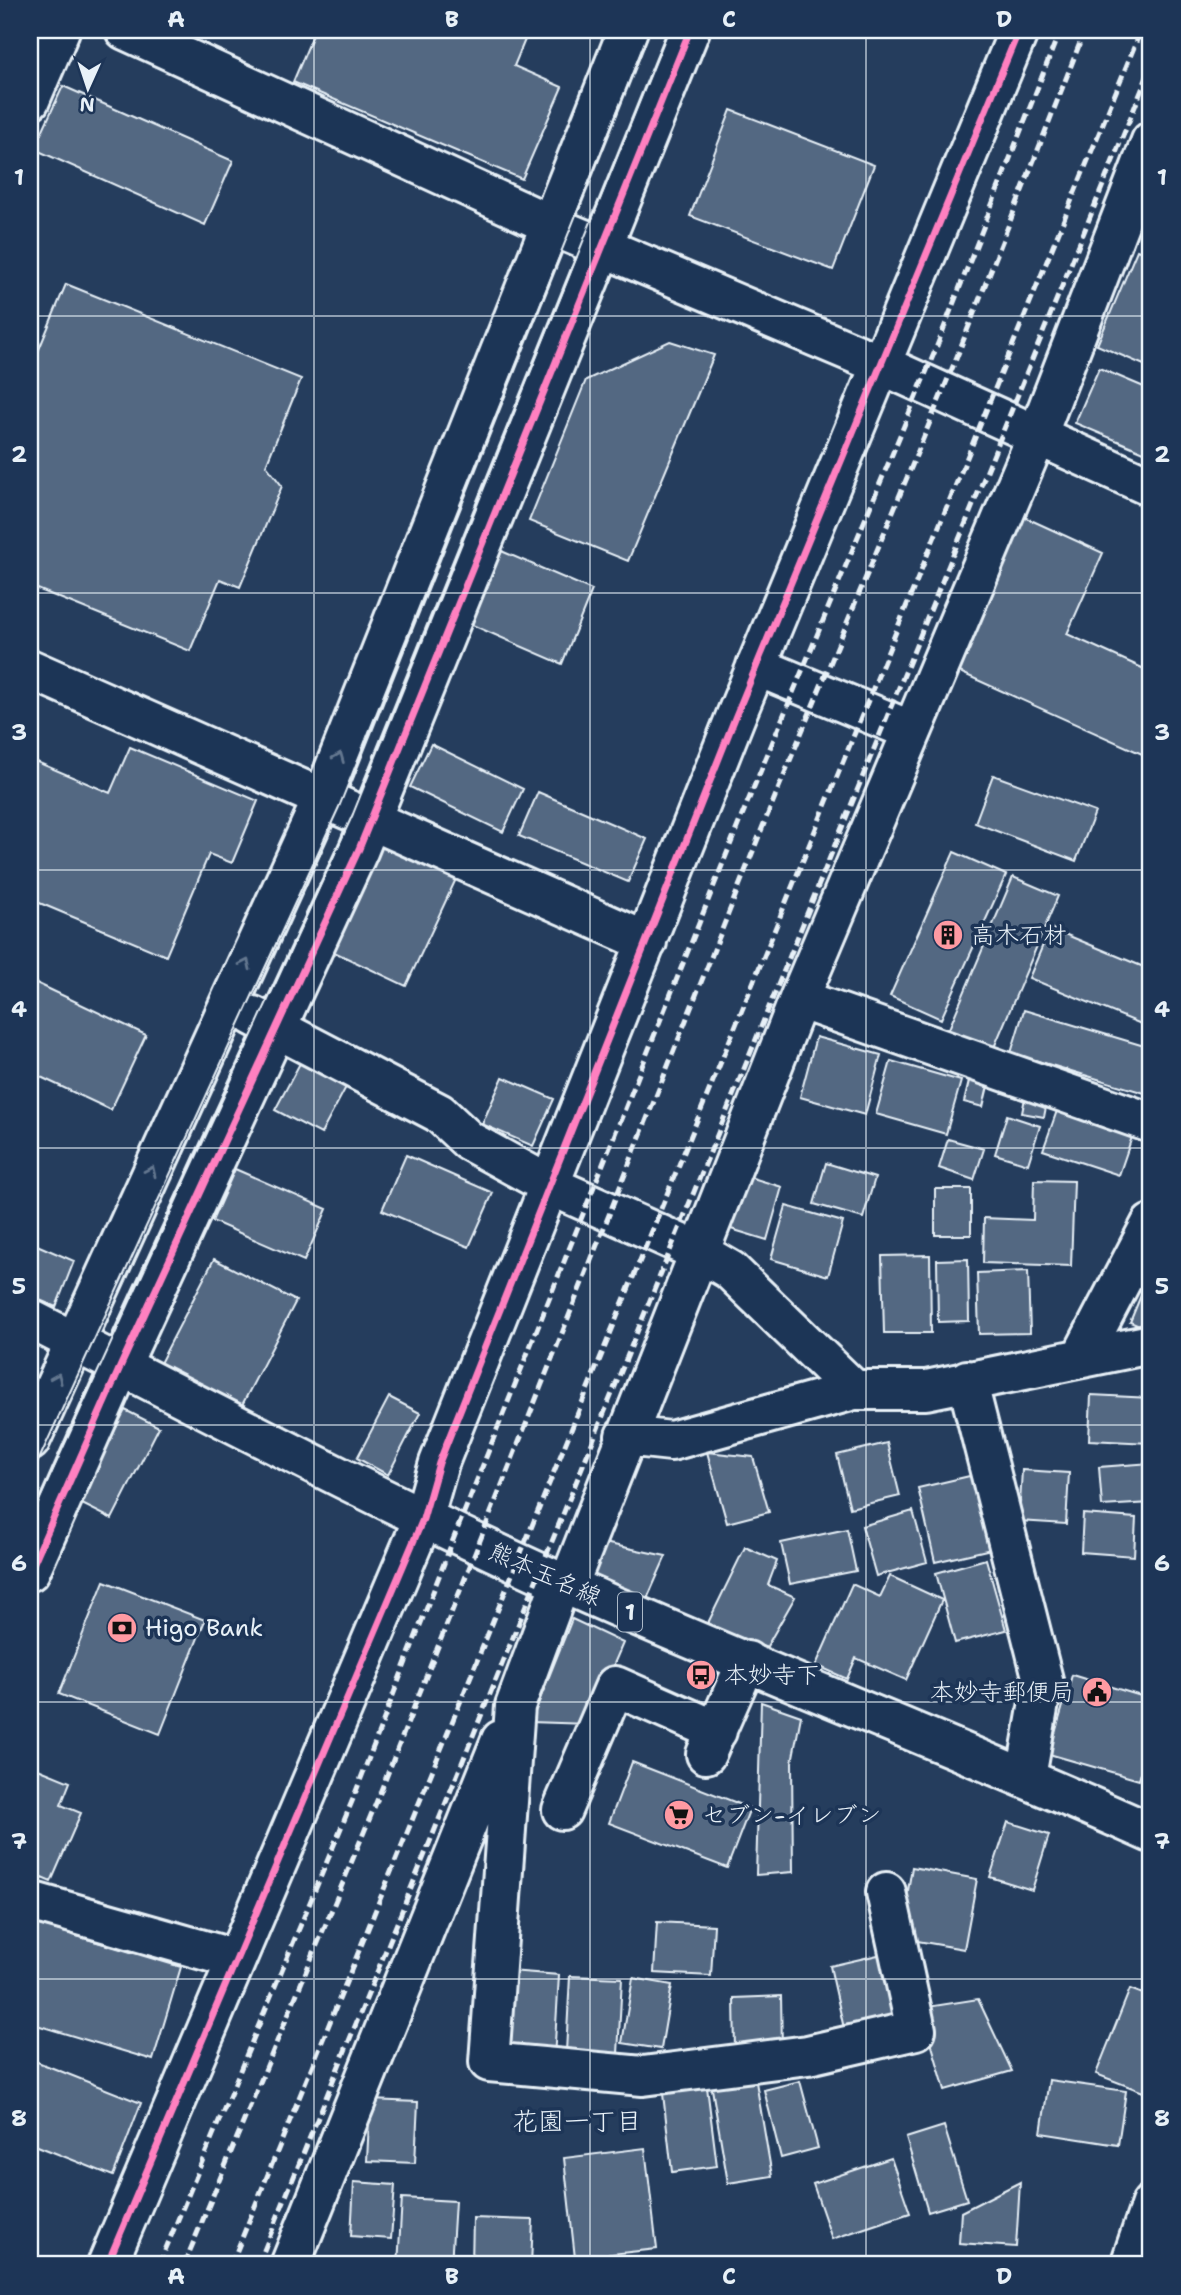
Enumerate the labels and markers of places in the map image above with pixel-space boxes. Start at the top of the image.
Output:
building icon: 高木石材 [931,918,965,952]
place label: 高木石材 [971,919,1067,951]
bank icon: Higo Bank [105,1611,139,1645]
place label: Higo Bank [145,1612,263,1644]
bus stop icon: 本妙寺下 [684,1658,718,1692]
place label: 本妙寺下 [724,1659,820,1691]
public building icon: 本妙寺郵便局 [1080,1675,1114,1709]
place label: 本妙寺郵便局 [930,1676,1074,1708]
supermarket icon: セブン-イレブン [662,1798,696,1832]
place label: セブン-イレブン [702,1799,882,1831]

